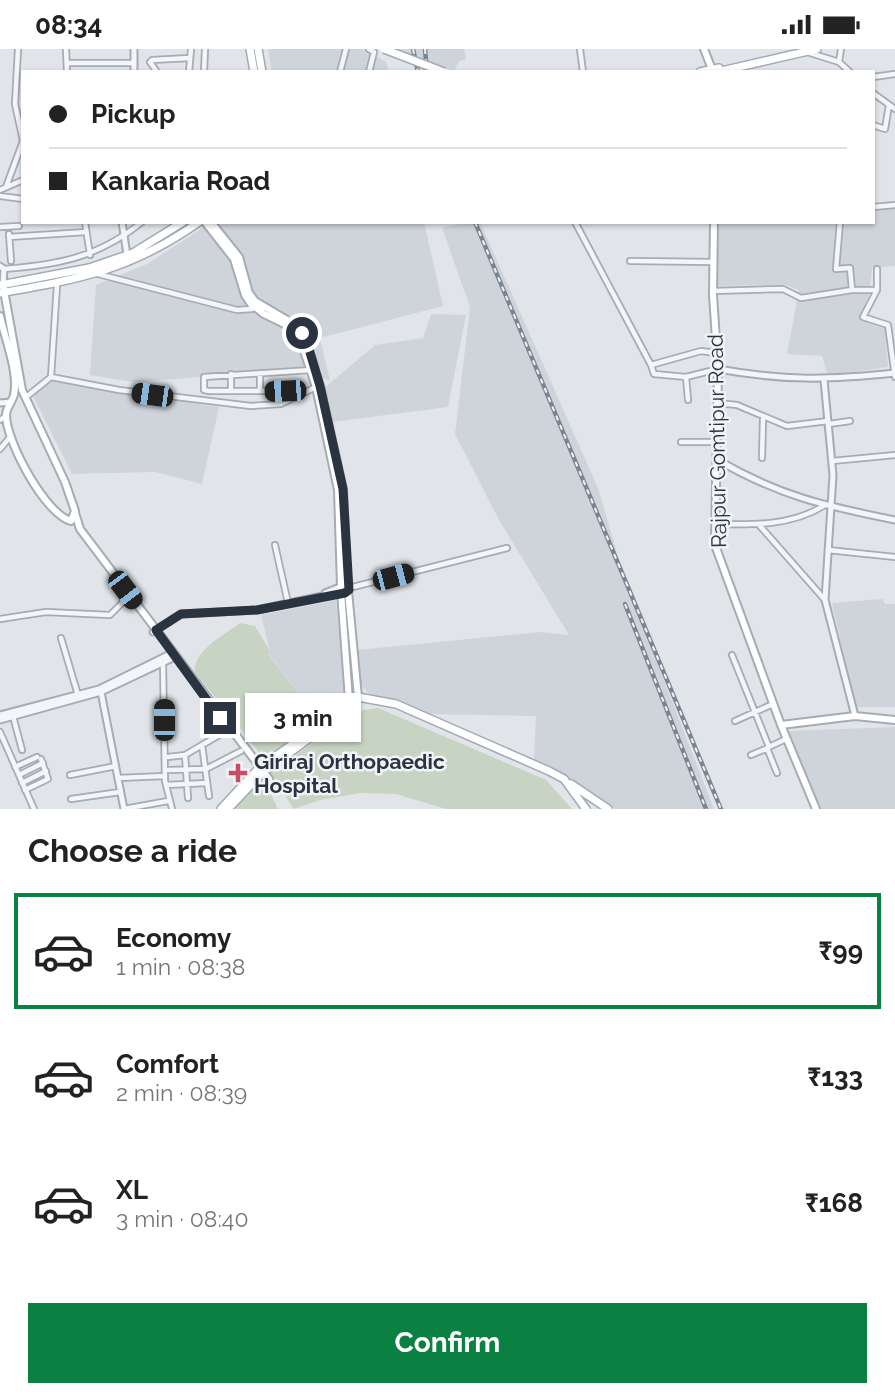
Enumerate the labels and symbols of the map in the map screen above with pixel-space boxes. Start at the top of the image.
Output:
route start [286,317,318,349]
street label: Rajpur Gomtipur Road [703,334,731,548]
car [264,380,307,402]
car [130,382,175,408]
car [370,561,417,593]
car [104,567,147,613]
callout: 3 min [244,693,360,743]
car [154,699,175,741]
route end [204,702,236,734]
place label: Giriraj Orthopaedic Hospital [254,749,445,798]
marker: Giriraj Orthopaedic Hospital [228,763,248,783]

